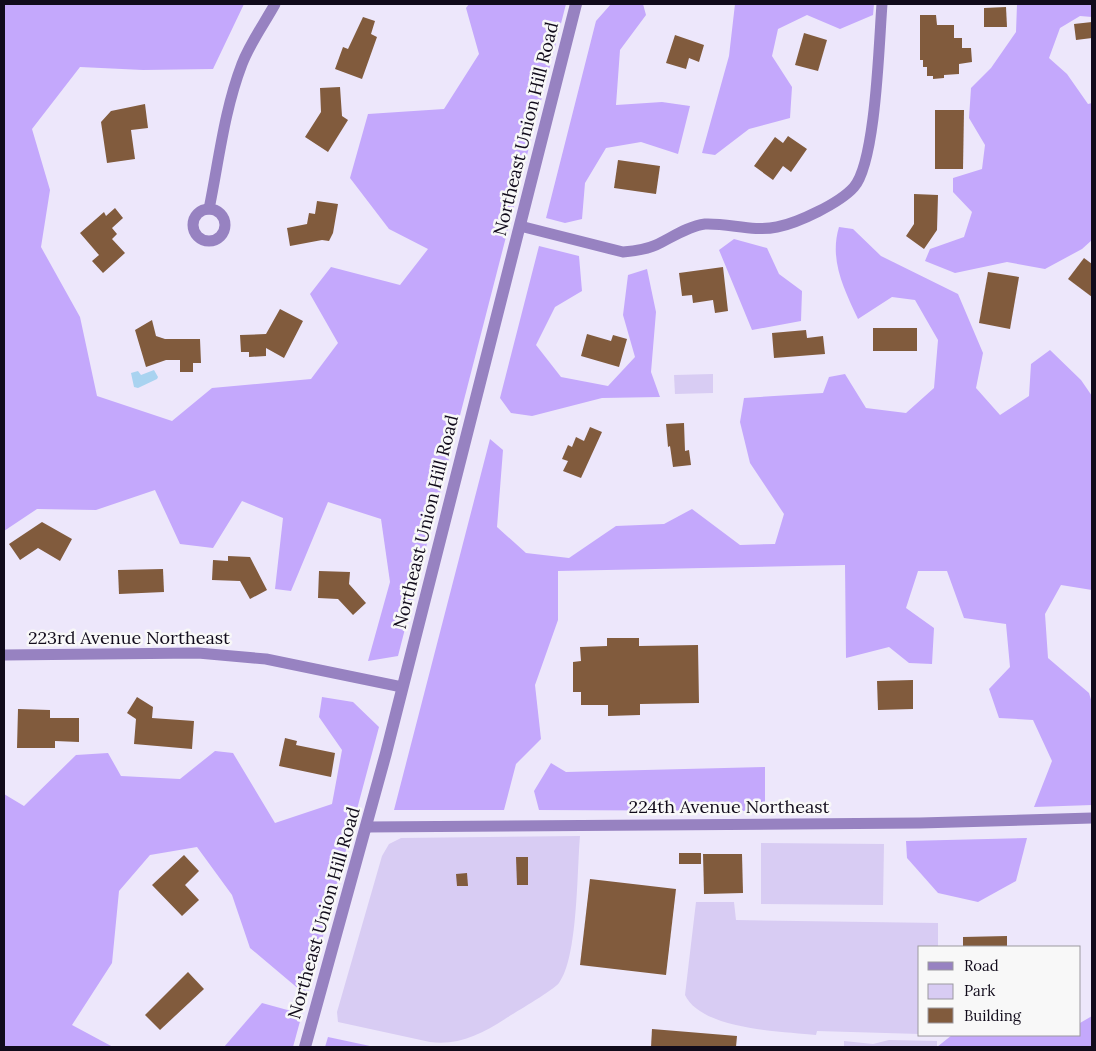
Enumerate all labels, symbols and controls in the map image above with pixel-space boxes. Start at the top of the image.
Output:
street label: Northeast Union Hill Road [488,19,563,238]
street label: Northeast Union Hill Road [388,412,463,631]
street label: 223rd Avenue Northeast [28,626,230,649]
street label: 224th Avenue Northeast [628,795,830,818]
street label: Northeast Union Hill Road [282,804,365,1022]
legend [918,946,1081,1036]
text: Road [964,956,999,975]
text: Park [964,981,995,1000]
text: Building [964,1006,1022,1025]

